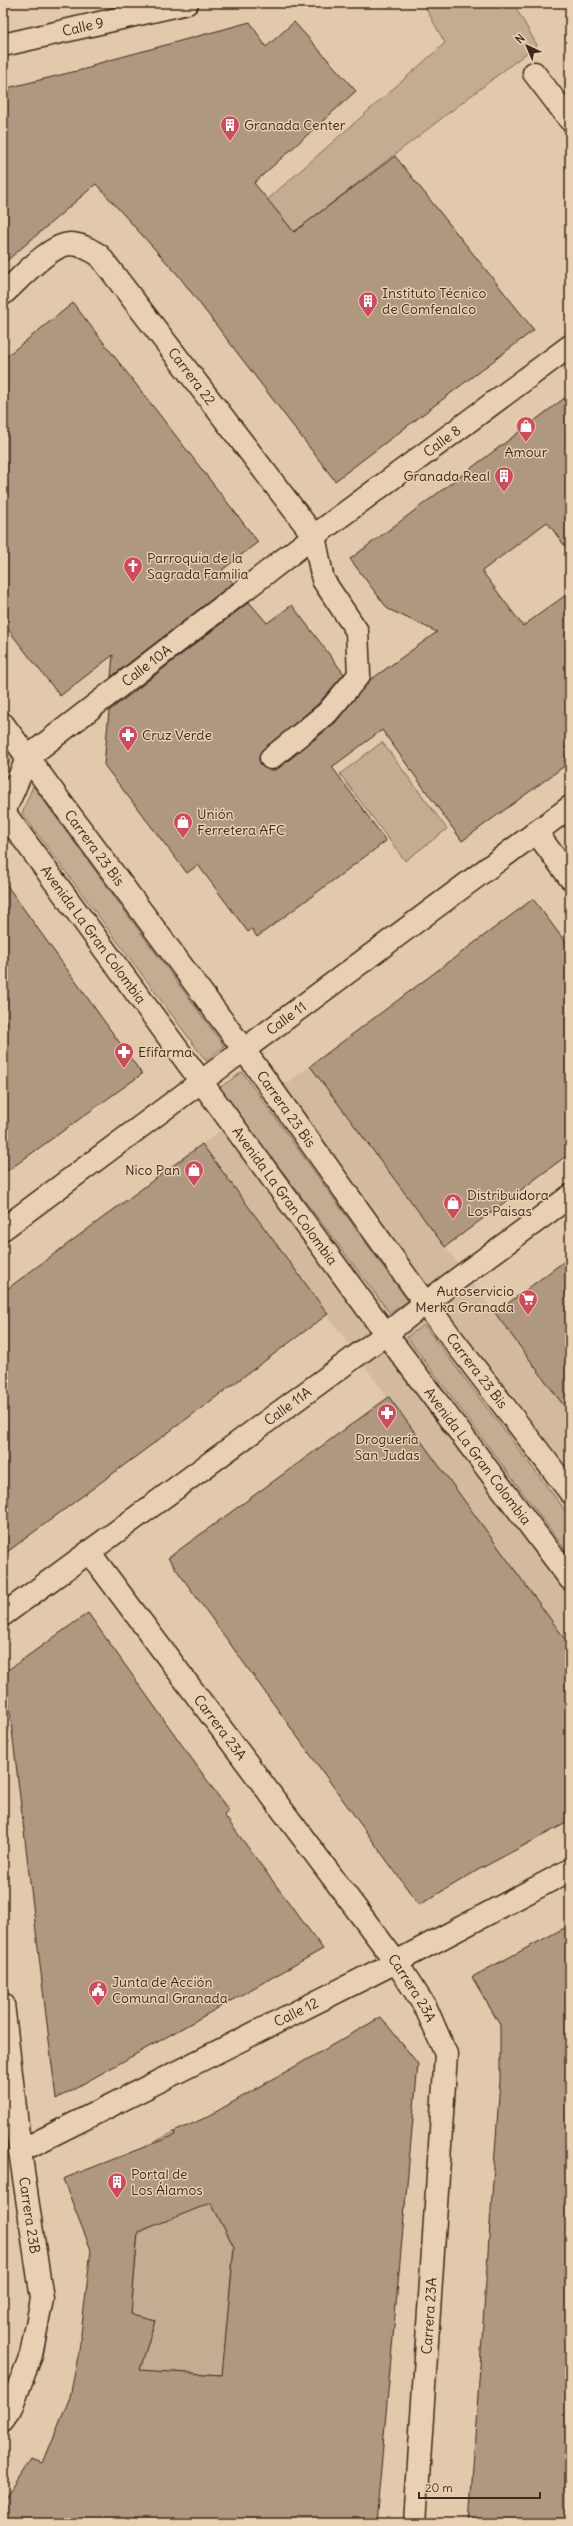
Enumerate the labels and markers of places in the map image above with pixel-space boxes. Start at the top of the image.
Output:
building icon: Granada Center [219,114,241,142]
place label: Granada Center [244,116,346,134]
place label: Instituto Técnico de Comfenalco [382,284,486,318]
building icon: Instituto Técnico de Comfenalco [357,290,379,318]
shop icon: Amour [515,415,537,443]
place label: Amour [504,443,548,461]
building icon: Granada Real [493,465,515,493]
place label: Granada Real [403,467,490,485]
place label: Parroquia de la Sagrada Familia [147,549,249,583]
church icon: Parroquia de la Sagrada Familia [122,555,144,583]
pharmacy icon: Cruz Verde [117,724,139,752]
place label: Cruz Verde [142,726,212,744]
place label: Unión Ferretera AFC [197,805,285,839]
shop icon: Unión Ferretera AFC [172,811,194,839]
pharmacy icon: Efifarma [113,1041,135,1069]
place label: Efifarma [138,1043,192,1061]
shop icon: Nico Pan [183,1159,205,1187]
place label: Nico Pan [125,1161,180,1179]
place label: Distribuidora Los Paisas [467,1186,549,1220]
shop icon: Distribuidora Los Paisas [442,1192,464,1220]
place label: Autoservicio Merka Granada [415,1282,514,1316]
supermarket icon: Autoservicio Merka Granada [517,1288,539,1316]
pharmacy icon: Droguería San Judas [376,1402,398,1430]
place label: Droguería San Judas [354,1430,420,1464]
place label: Junta de Acción Comunal Granada [112,1973,228,2007]
public building icon: Junta de Acción Comunal Granada [87,1979,109,2007]
place label: Portal de Los Álamos [131,2165,203,2199]
building icon: Portal de Los Álamos [106,2171,128,2199]

